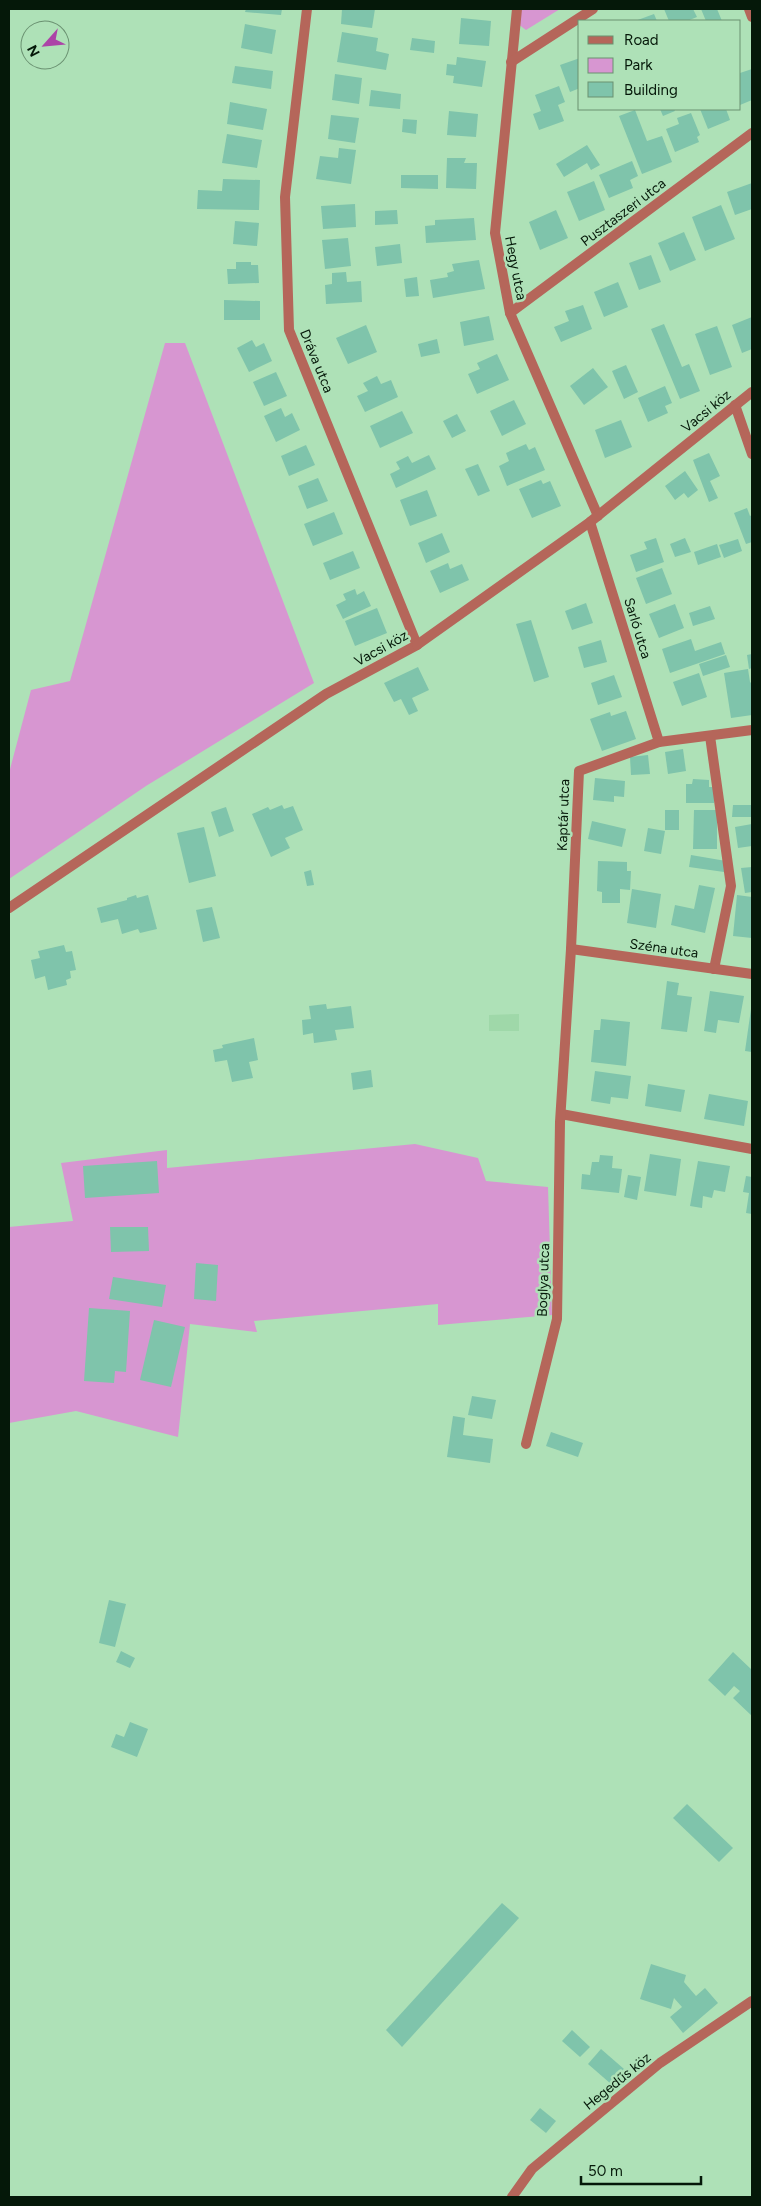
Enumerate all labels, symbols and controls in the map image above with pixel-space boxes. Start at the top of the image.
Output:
north arrow [20,20,70,70]
legend [578,20,741,110]
text: Road [624,31,659,49]
text: N [24,42,44,59]
text: Park [624,56,653,74]
text: Building [624,81,678,99]
street label: Pusztaszeri utca [577,175,669,250]
street label: Hegy utca [501,235,530,302]
street label: Dráva utca [296,327,337,395]
street label: Vacsi köz [678,386,735,436]
street label: Sarló utca [620,596,655,661]
street label: Vacsi köz [351,627,411,670]
street label: Kaptár utca [554,779,573,851]
street label: Széna utca [628,935,699,962]
street label: Boglya utca [534,1243,553,1317]
street label: Hegedűs köz [580,2049,654,2114]
scale bar [581,2154,701,2186]
text: 50 m [588,2162,623,2180]

